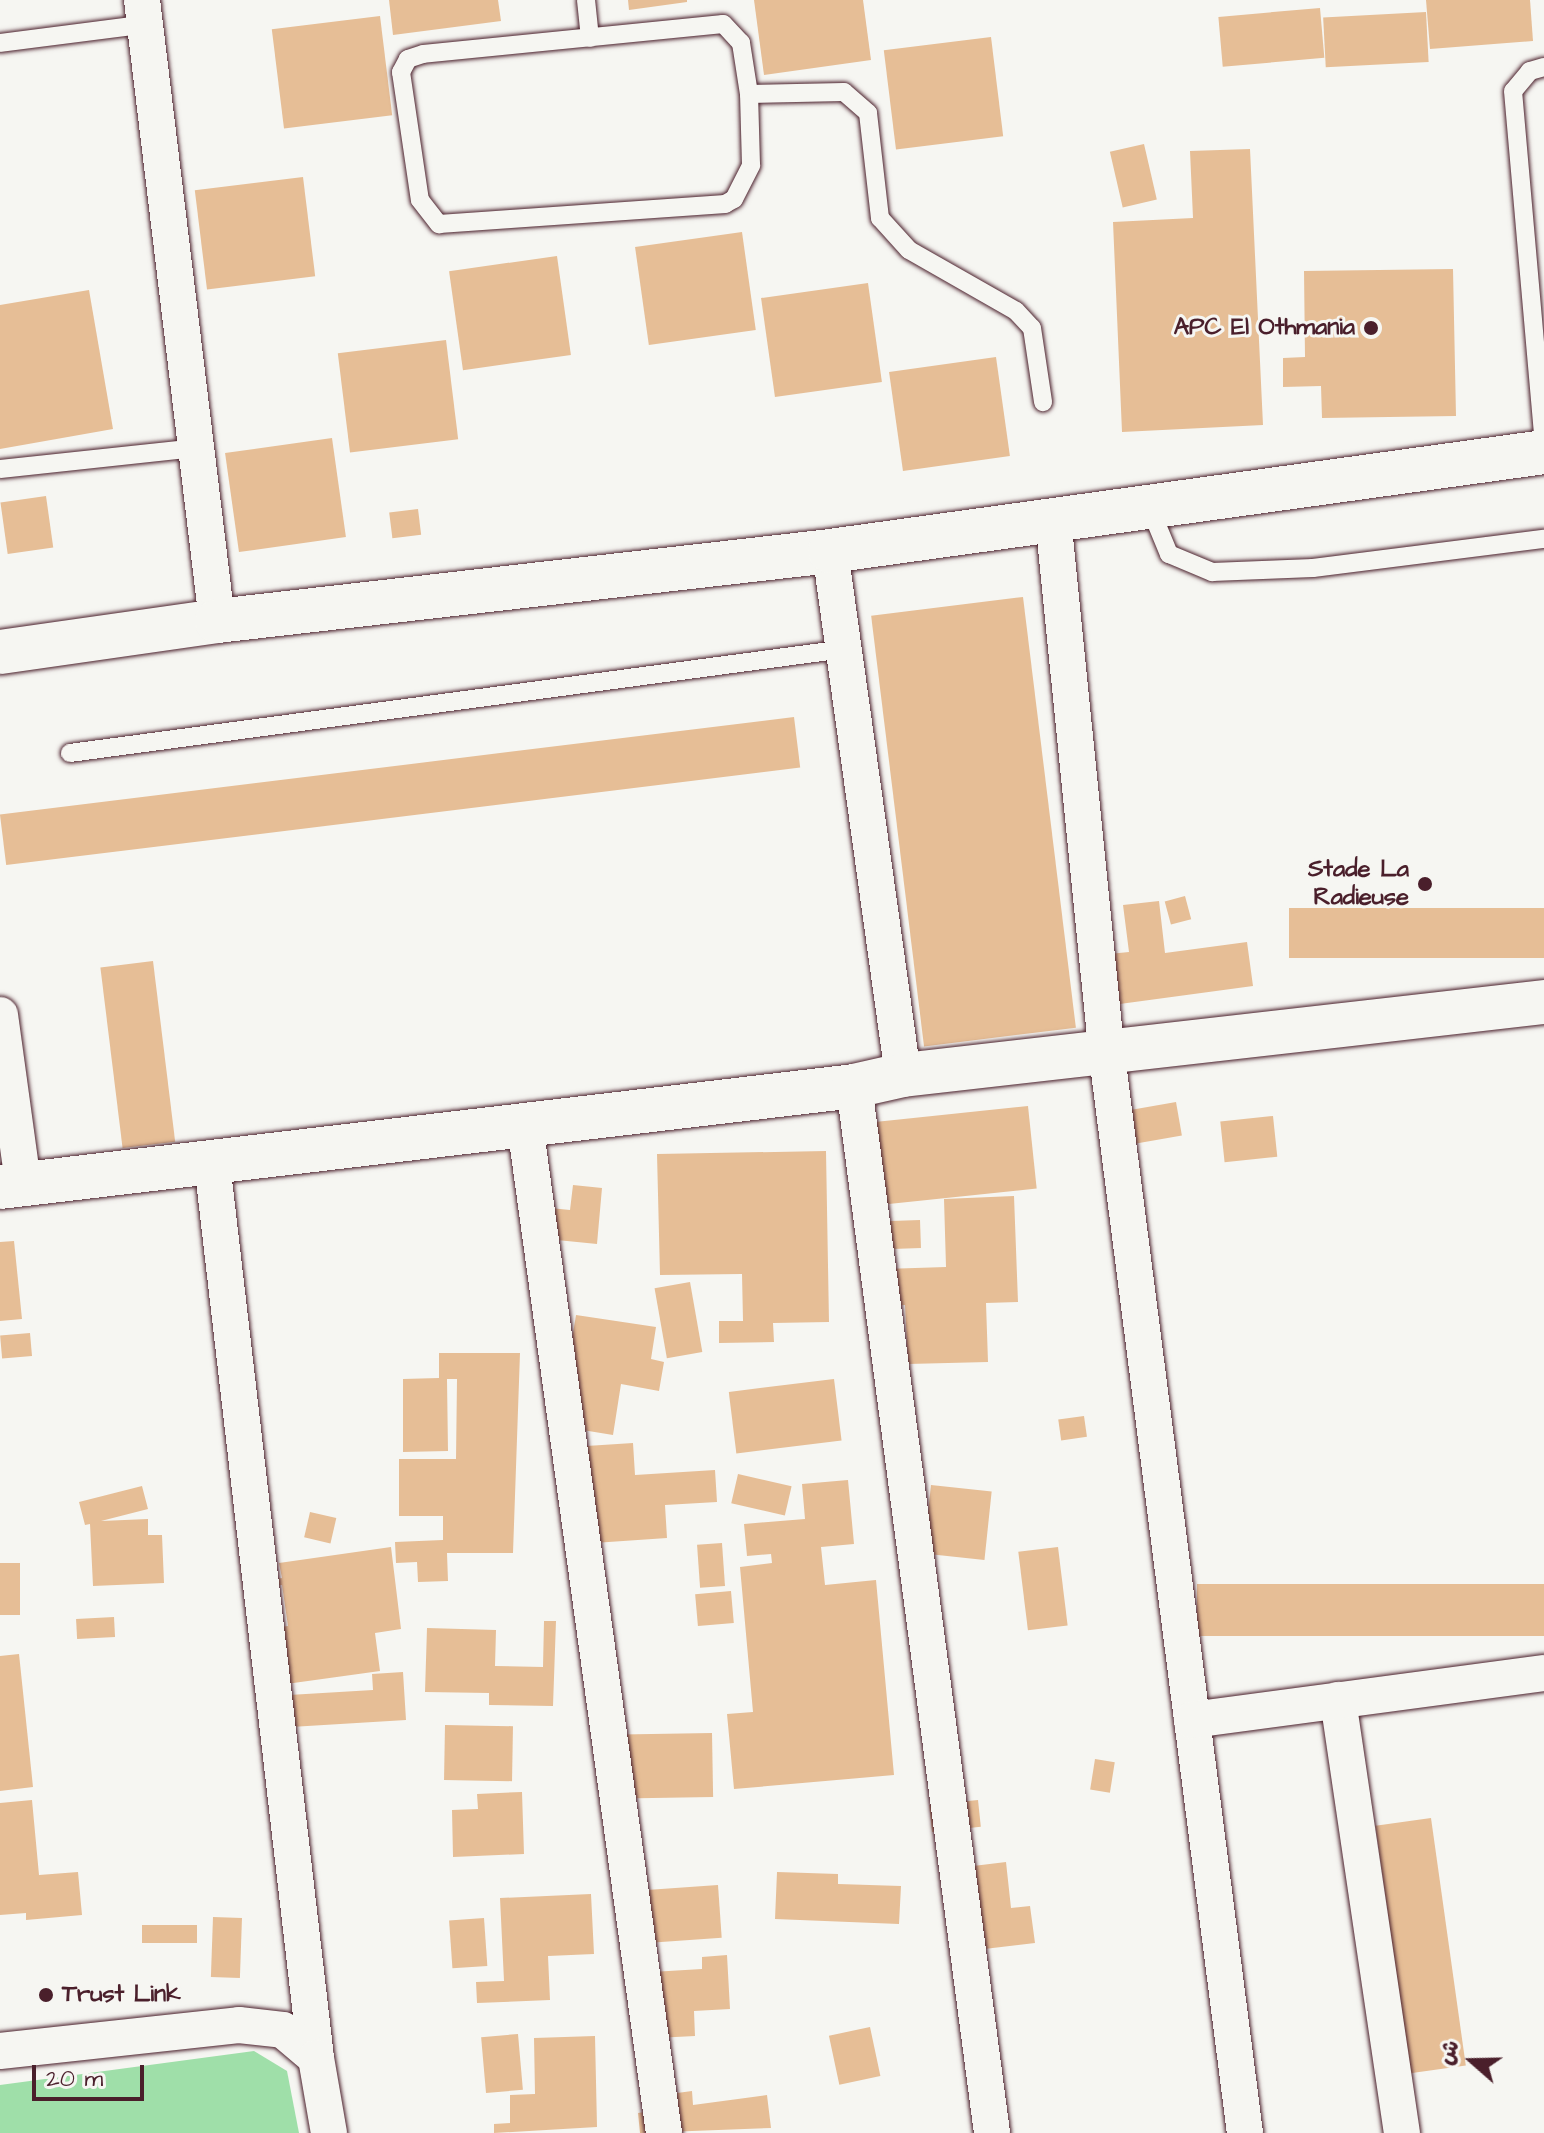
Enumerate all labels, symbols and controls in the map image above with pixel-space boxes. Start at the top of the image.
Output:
place label: APC El Othmania [1174,314,1355,342]
marker: APC El Othmania [1362,319,1380,337]
place label: Stade La Radieuse [1308,856,1409,912]
marker: Stade La Radieuse [1416,875,1434,893]
place label: Trust Link [62,1981,181,2009]
marker: Trust Link [37,1986,55,2004]
north arrow [1432,2021,1512,2101]
text: ش [1430,2036,1468,2069]
scale bar [36,2049,148,2099]
text: 20 m [46,2062,103,2096]

